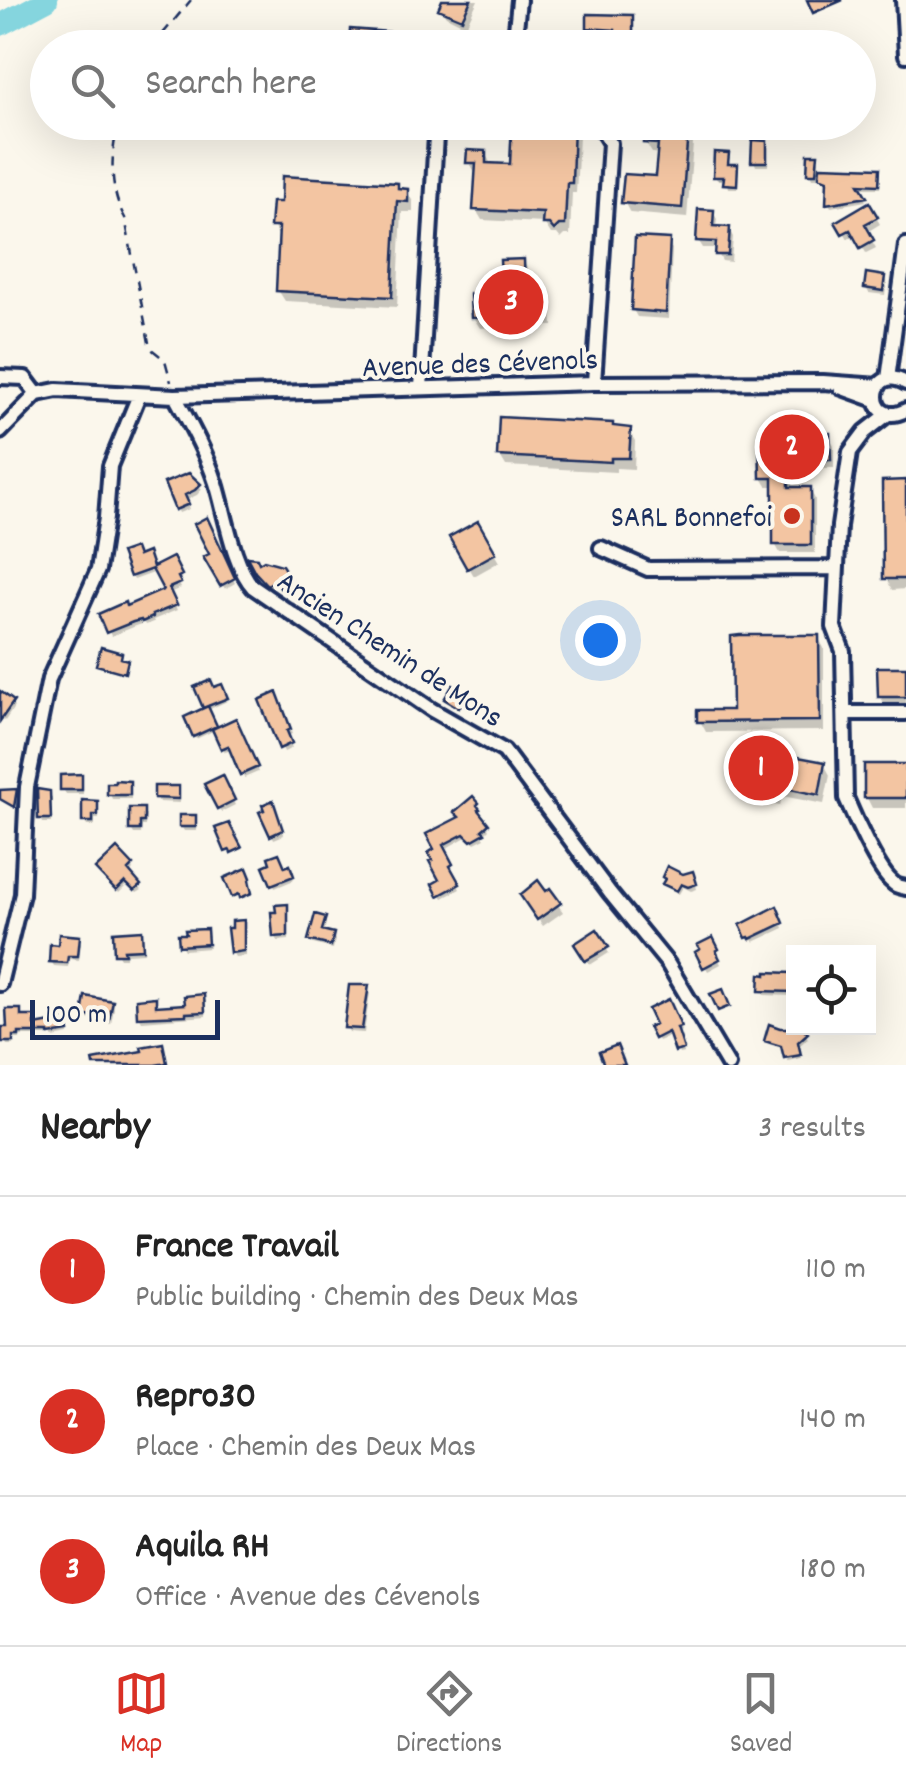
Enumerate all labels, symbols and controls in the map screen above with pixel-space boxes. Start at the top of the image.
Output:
search box [30,30,876,140]
icon: search [65,58,120,113]
text: Search here [145,58,317,113]
pin: 3 [478,264,544,340]
street label: Avenue des Cévenols [361,341,599,392]
pin: 2 [760,410,824,484]
place label: SARL Bonnefoi [611,499,772,542]
marker: SARL Bonnefoi [781,505,803,527]
street label: Ancien Chemin de Mons [267,562,510,741]
your location [575,615,626,666]
pin: 1 [728,730,794,806]
map controls [786,945,876,1035]
button: locate [786,945,876,1035]
scale bar [30,995,220,1040]
text: 100 m [45,997,107,1037]
text: Nearby [40,1100,150,1160]
text: 3 results [758,1107,866,1153]
text: France Travail [135,1221,339,1276]
text: 1 [69,1248,76,1294]
text: 110 m [805,1248,866,1294]
text: Public building · Chemin des Deux Mas [135,1276,579,1322]
text: Repro30 [135,1371,256,1426]
text: 2 [66,1398,79,1444]
text: 140 m [799,1398,866,1444]
text: Place · Chemin des Deux Mas [135,1426,476,1472]
text: Aquila RH [135,1521,270,1576]
text: 3 [65,1548,80,1594]
text: 180 m [799,1548,866,1594]
text: Office · Avenue des Cévenols [135,1576,481,1622]
tab: Map [114,1666,169,1766]
tab: Directions [396,1666,502,1766]
tab: Saved [730,1666,792,1766]

